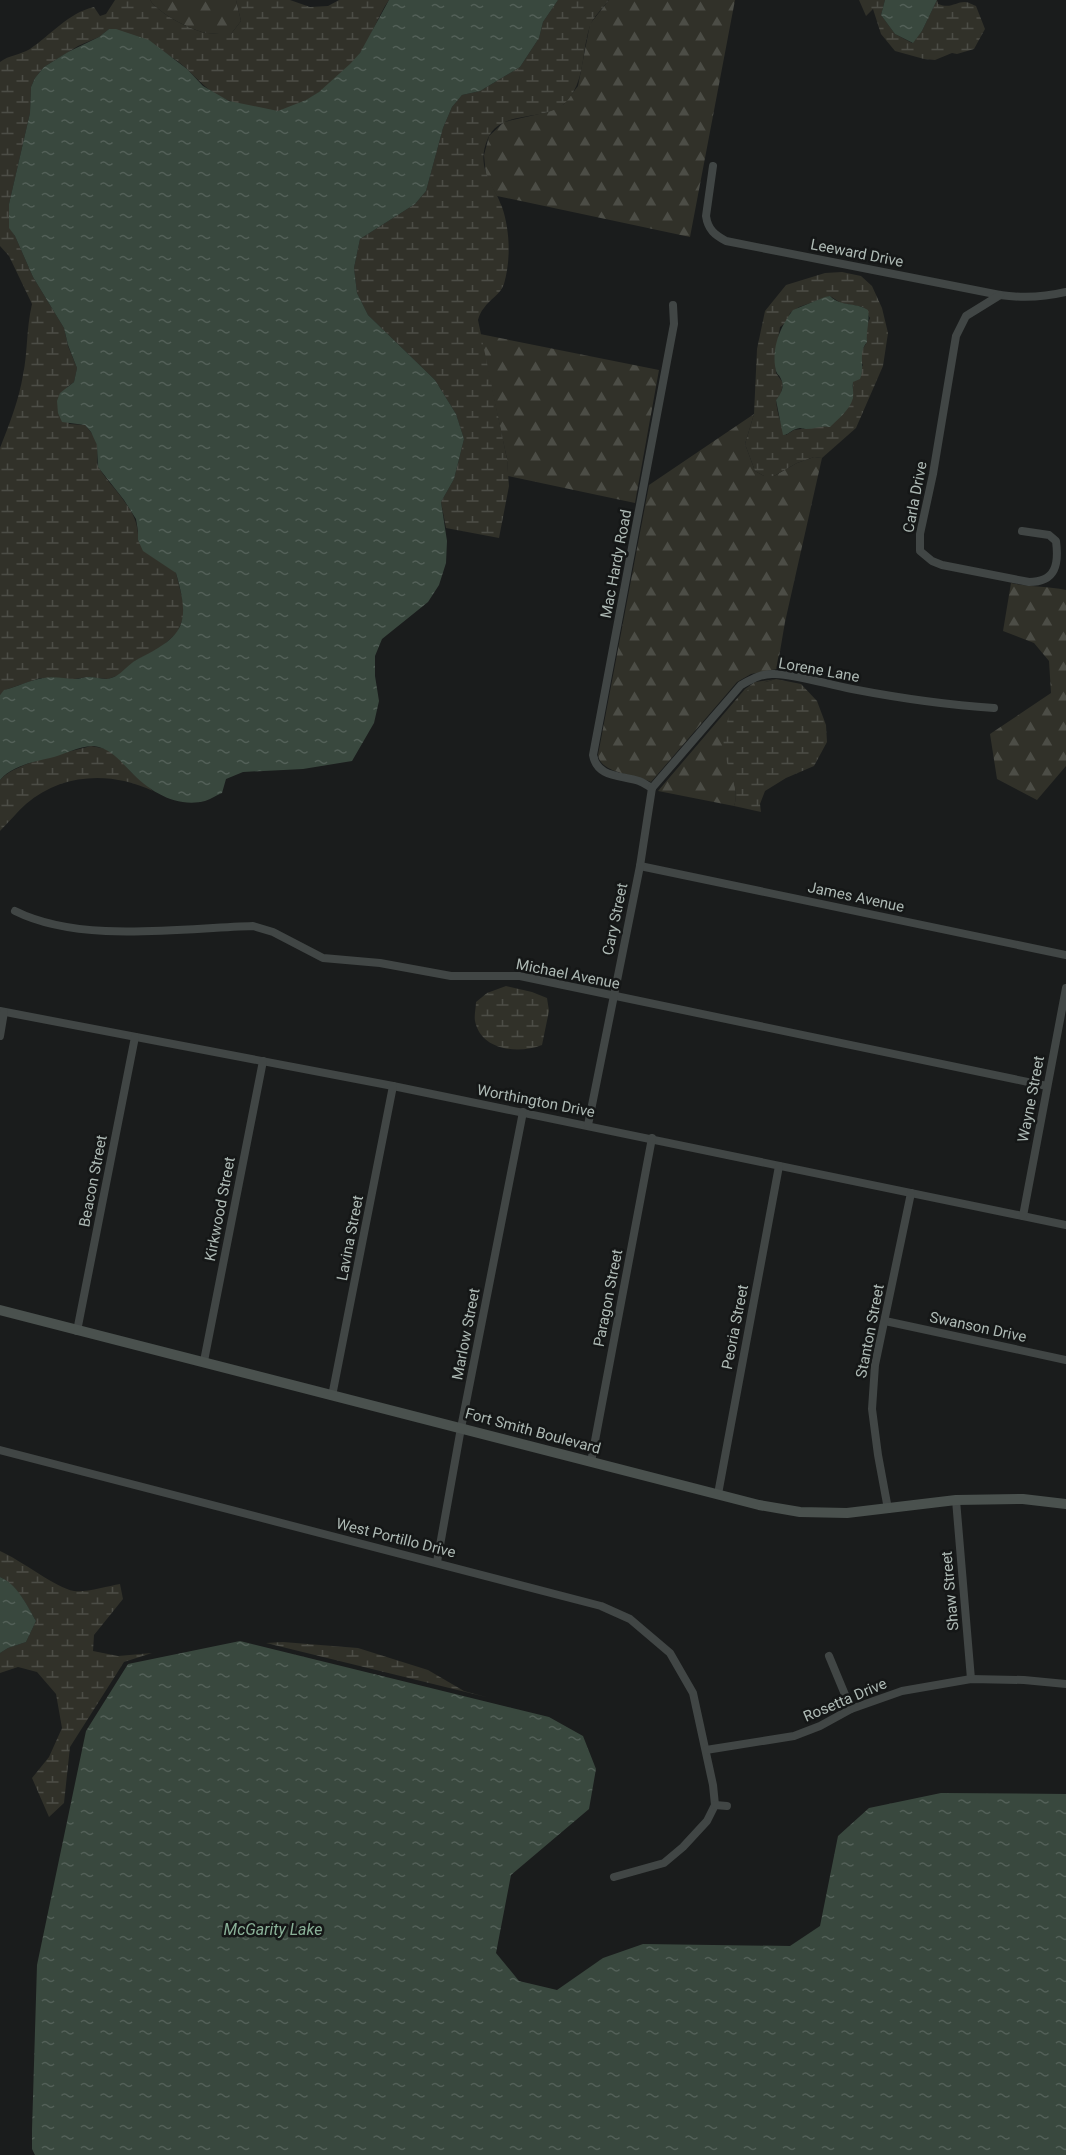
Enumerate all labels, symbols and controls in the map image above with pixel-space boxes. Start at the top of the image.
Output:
street label: Leeward Drive [809,235,905,271]
street label: Carla Drive [899,460,931,534]
street label: Mac Hardy Road [597,508,635,620]
street label: Lorene Lane [777,654,861,686]
street label: James Avenue [806,878,906,916]
street label: Cary Street [599,881,631,957]
street label: Michael Avenue [515,955,621,993]
street label: Wayne Street [1014,1054,1048,1144]
street label: Worthington Drive [476,1081,596,1121]
street label: Beacon Street [75,1133,111,1229]
street label: Kirkwood Street [201,1155,239,1263]
street label: Lavina Street [333,1194,367,1282]
street label: Paragon Street [590,1248,626,1348]
street label: Stanton Street [852,1282,888,1379]
street label: Peoria Street [718,1283,752,1371]
street label: Marlow Street [448,1286,484,1381]
street label: Swanson Drive [928,1308,1028,1346]
street label: Fort Smith Boulevard [463,1404,603,1458]
street label: West Portillo Drive [334,1514,458,1562]
street label: Shaw Street [938,1550,962,1632]
street label: Rosetta Drive [801,1674,889,1726]
water label: McGarity Lake [224,1920,322,1939]

